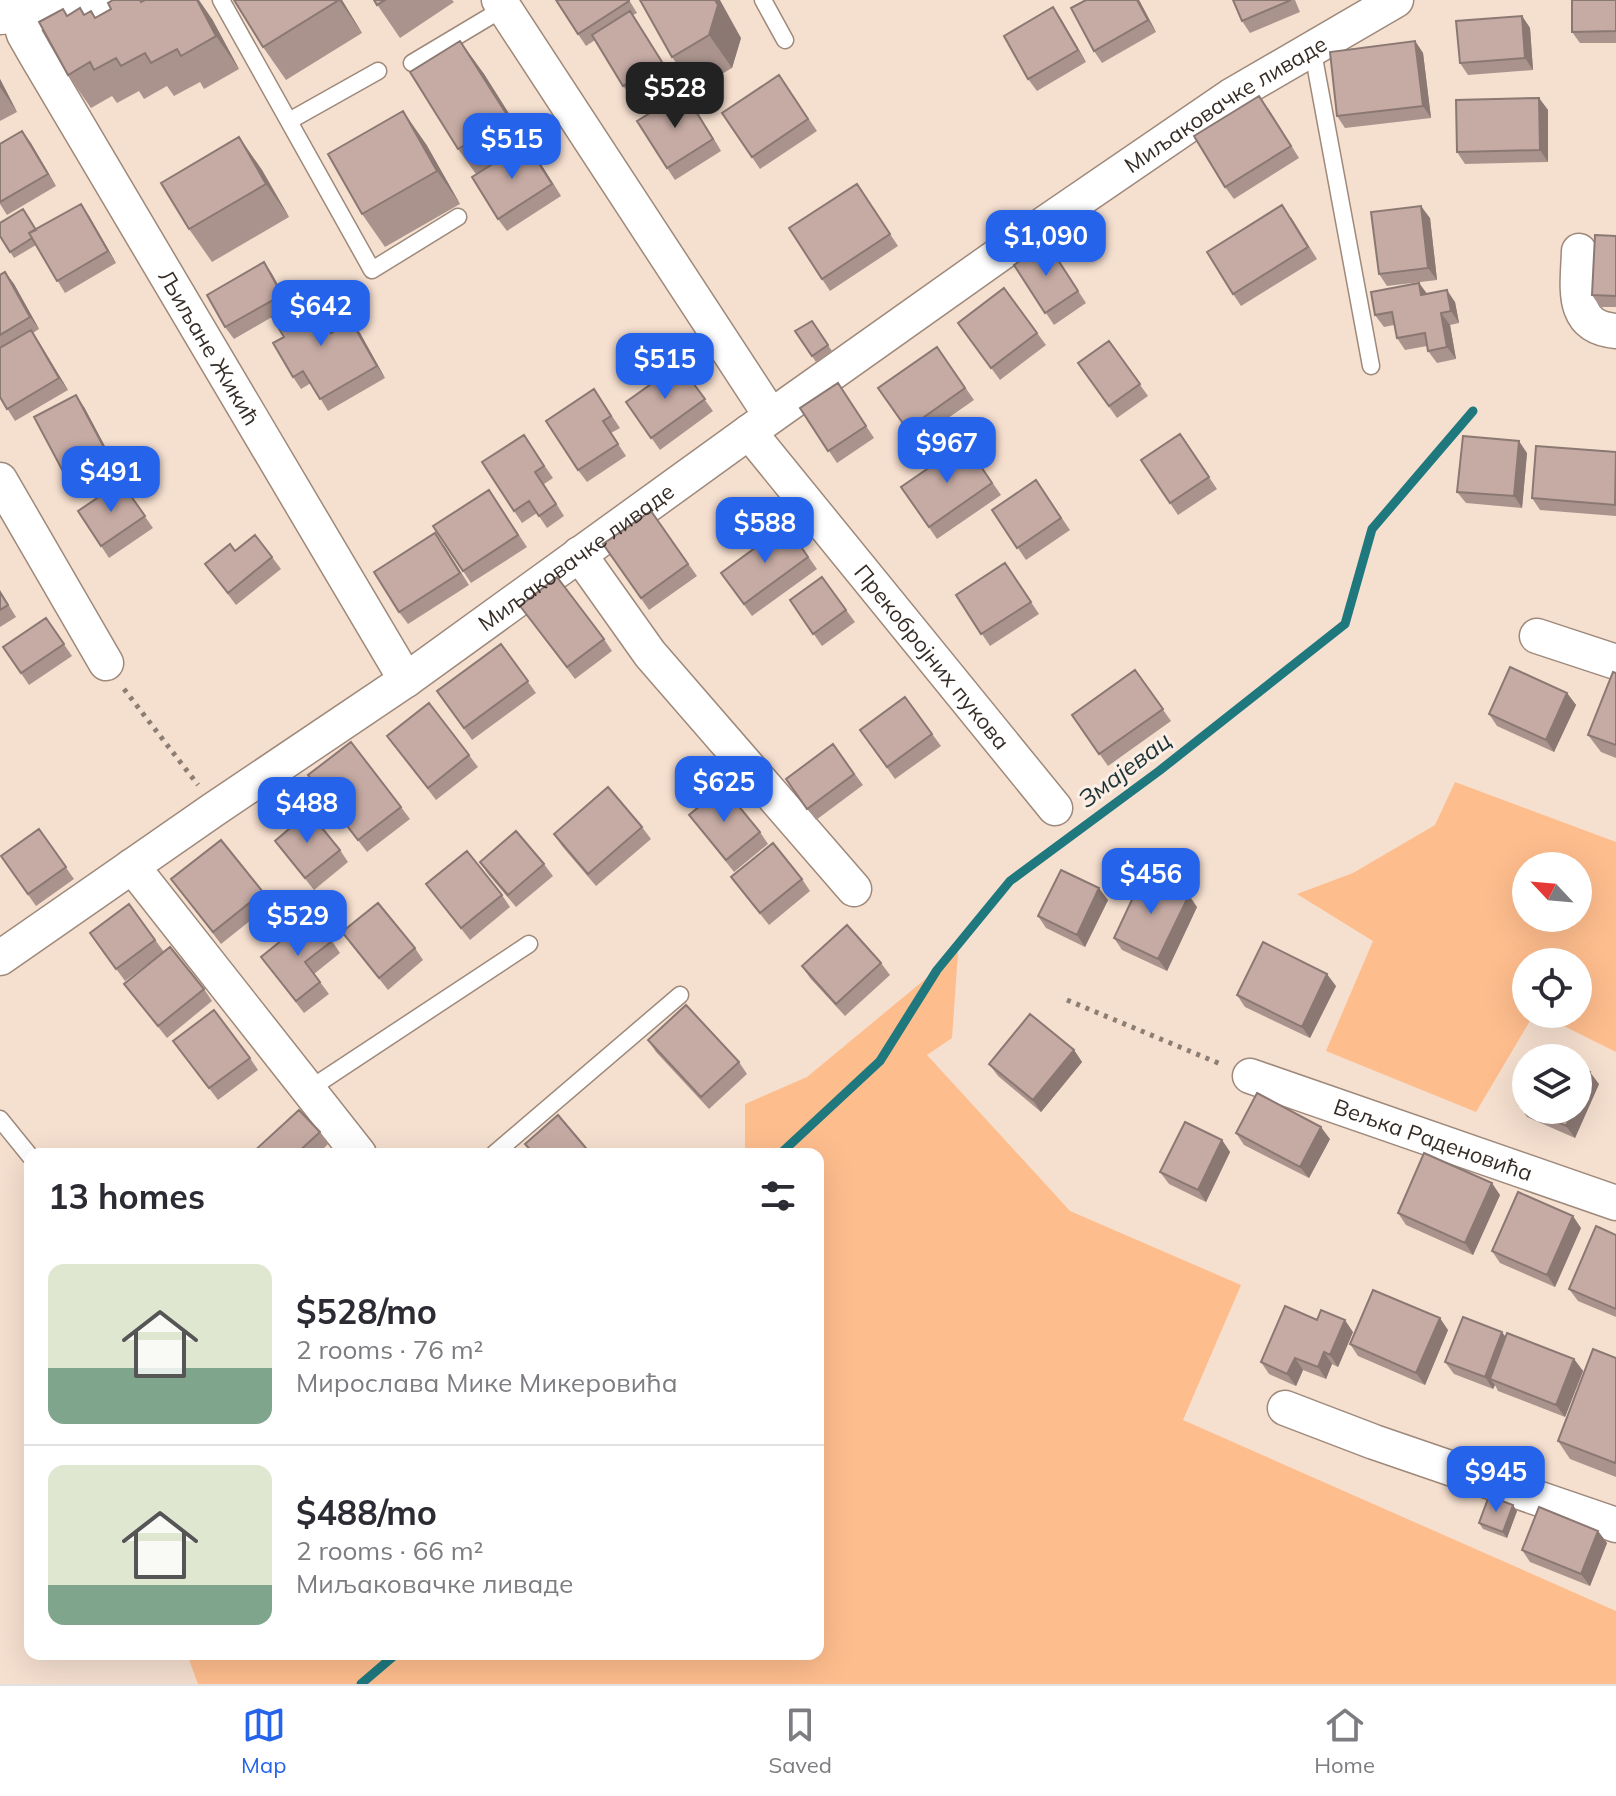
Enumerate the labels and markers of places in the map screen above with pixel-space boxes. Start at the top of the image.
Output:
pin: $528 [628,62,722,130]
pin: $515 [465,113,559,181]
pin: $1,090 [981,210,1111,278]
pin: $642 [274,280,368,348]
pin: $515 [618,333,712,401]
pin: $967 [900,417,994,485]
pin: $491 [64,446,158,514]
pin: $588 [718,497,812,565]
pin: $625 [677,756,771,824]
pin: $488 [260,777,354,845]
pin: $456 [1104,848,1198,916]
pin: $529 [251,890,345,958]
pin: $945 [1449,1446,1543,1514]

